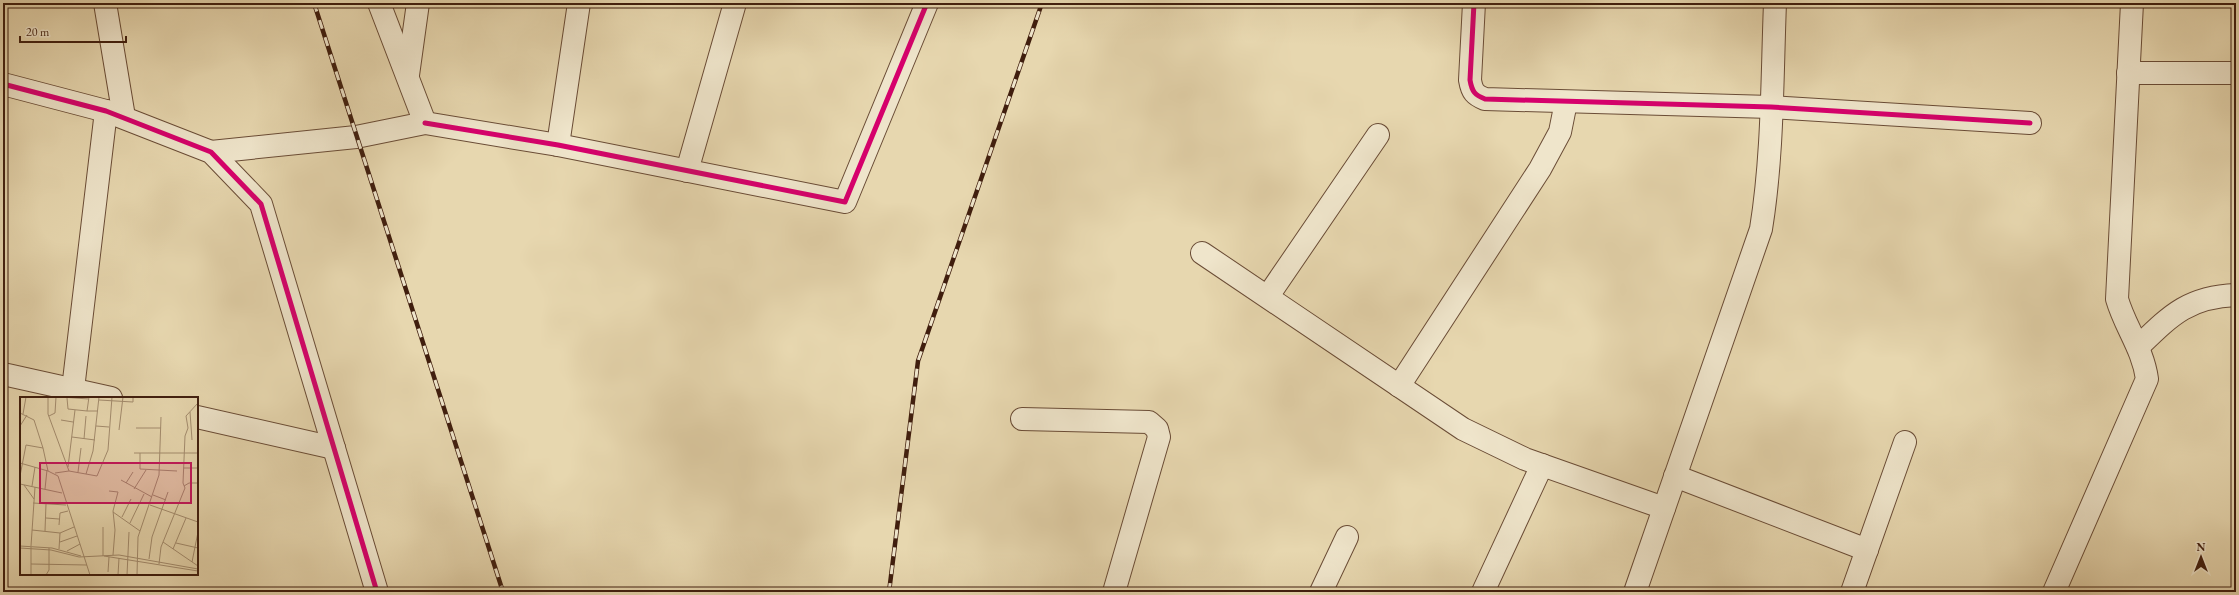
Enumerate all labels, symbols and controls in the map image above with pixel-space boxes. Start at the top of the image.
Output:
scale bar [20,18,126,44]
text: 20 m [26,24,50,40]
inset map [20,397,198,575]
north arrow [2181,537,2221,577]
text: N [2197,540,2206,554]

